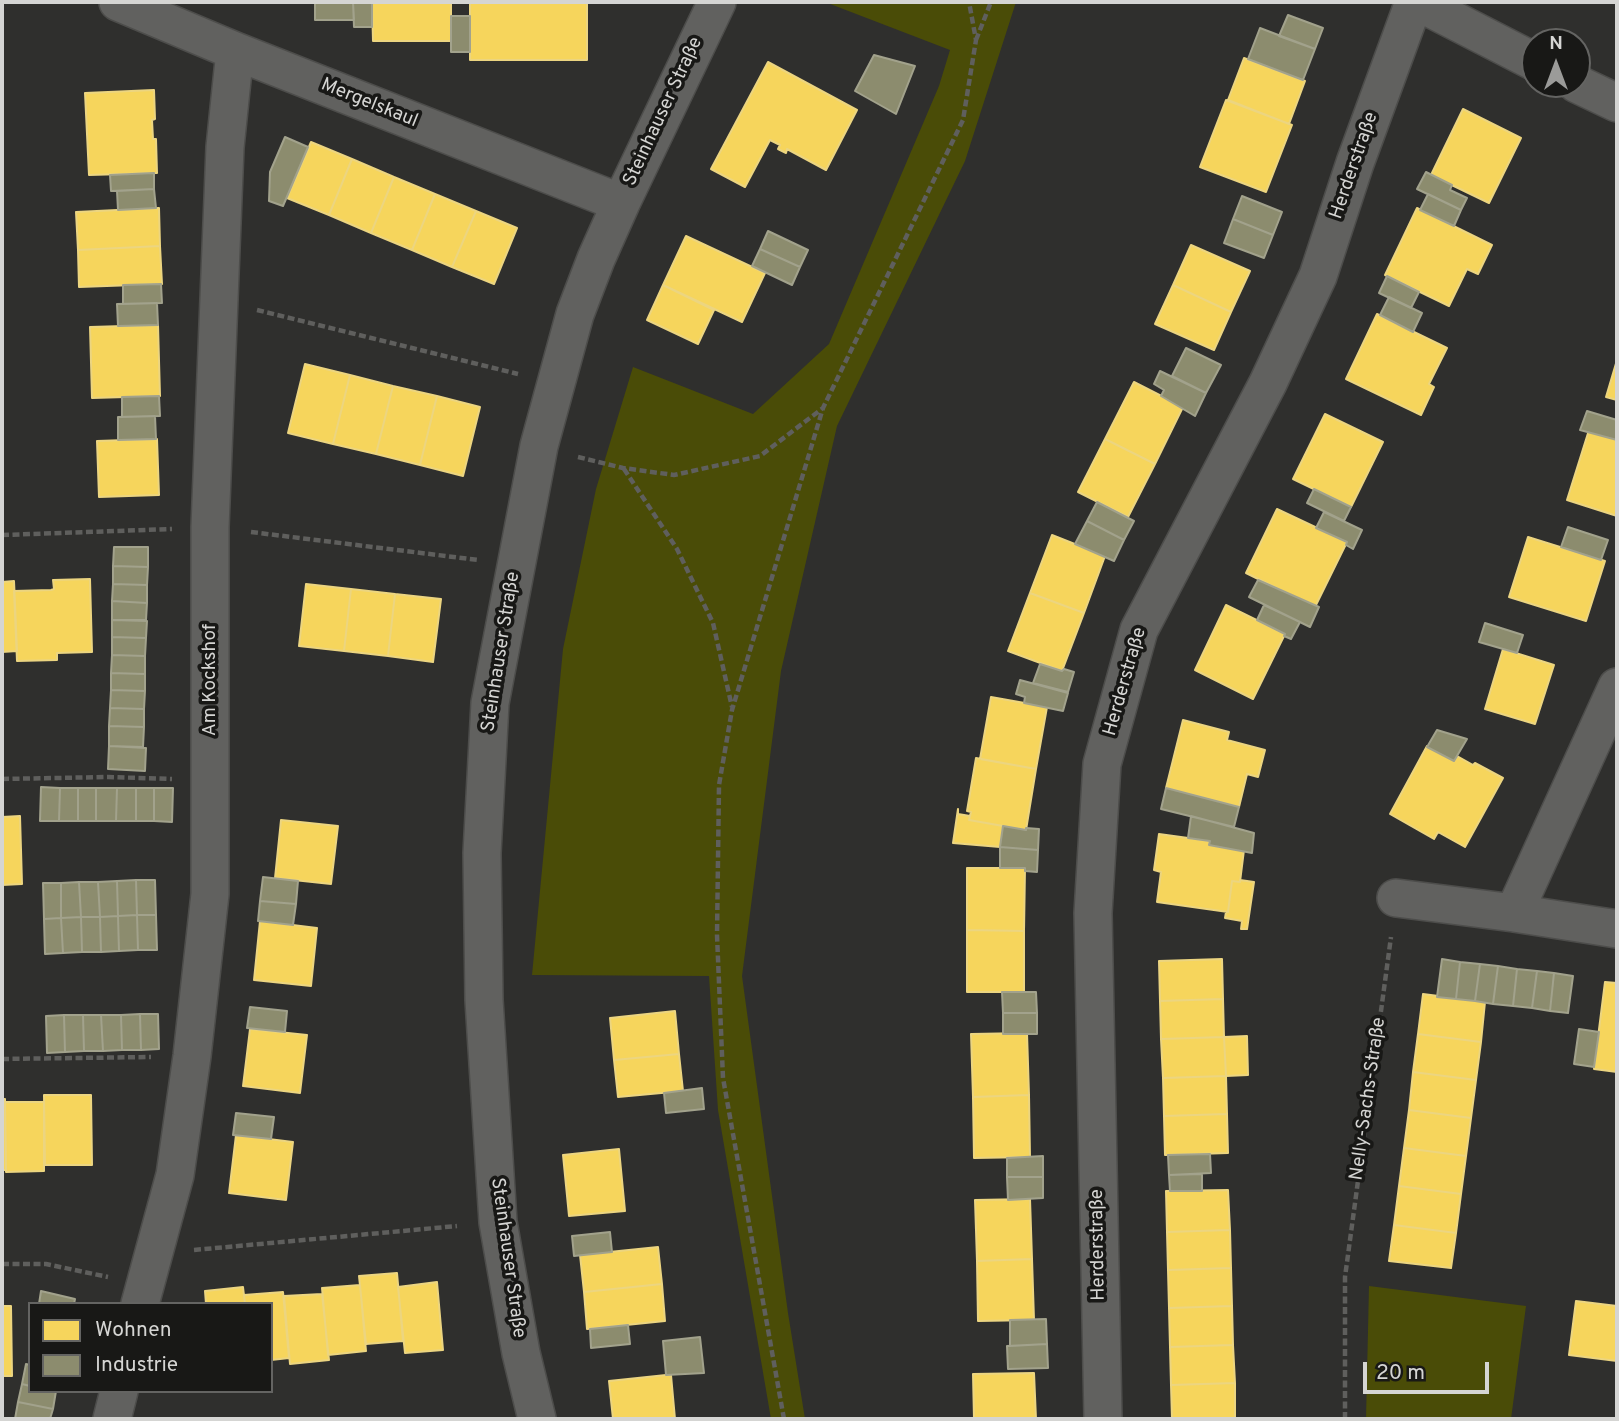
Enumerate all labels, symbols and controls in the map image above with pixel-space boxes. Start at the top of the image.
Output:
north arrow [1521,28,1591,98]
text: N [1549,32,1563,56]
street label: Steinhauser Straße [619,34,709,190]
street label: Mergelskaul [317,74,421,134]
street label: Herderstraße [1326,109,1384,223]
street label: Steinhauser Straße [478,570,526,734]
street label: Am Kockshof [200,624,222,736]
street label: Herderstraße [1100,625,1152,739]
street label: Nelly-Sachs-Straße [1346,1016,1392,1182]
street label: Steinhauser Straße [484,1176,530,1340]
street label: Herderstraße [1087,1189,1111,1301]
legend [28,1302,273,1393]
text: Wohnen [95,1317,172,1344]
scale bar [1367,1348,1493,1392]
text: Industrie [95,1352,178,1379]
text: 20 m [1376,1360,1425,1387]

